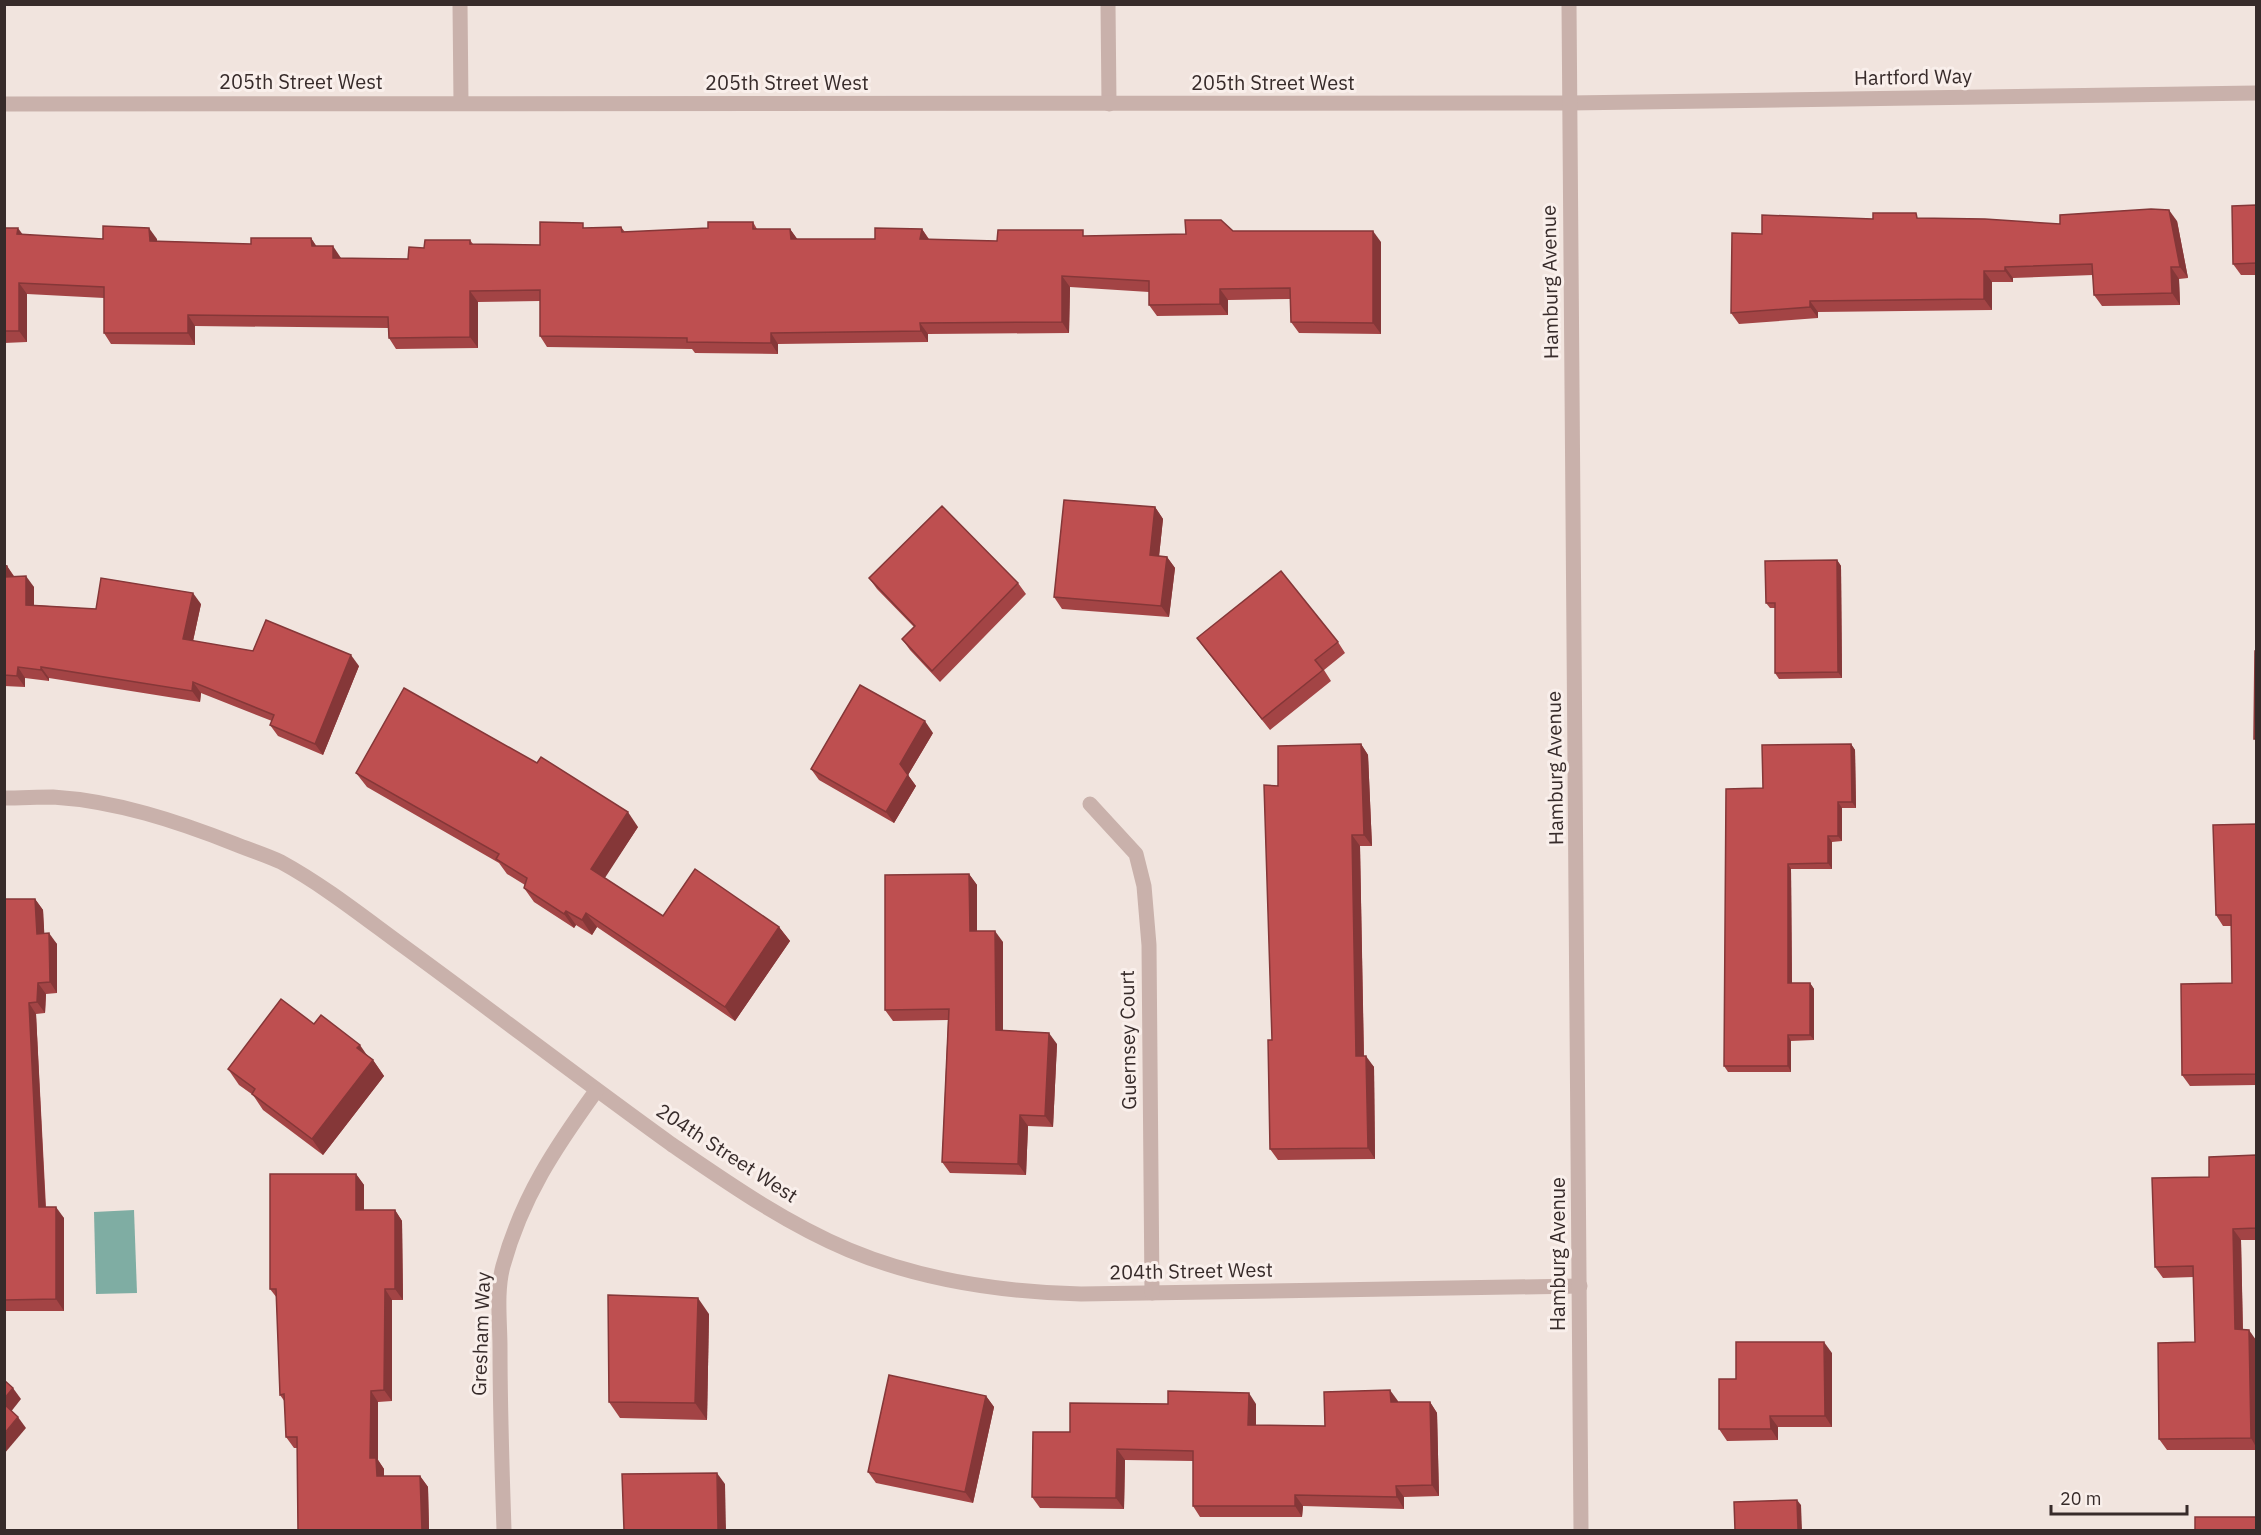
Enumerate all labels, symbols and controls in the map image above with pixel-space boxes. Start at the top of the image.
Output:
street label: Hartford Way [1854,62,1972,91]
street label: 205th Street West [219,68,383,95]
street label: 205th Street West [705,69,869,96]
street label: 205th Street West [1191,69,1355,96]
street label: Hamburg Avenue [1535,205,1564,359]
street label: Hamburg Avenue [1540,691,1569,845]
street label: Guernsey Court [1113,970,1142,1110]
street label: 204th Street West [651,1097,803,1209]
street label: Hamburg Avenue [1544,1177,1571,1331]
street label: 204th Street West [1109,1256,1273,1285]
street label: Gresham Way [465,1271,496,1397]
scale bar [2051,1478,2188,1516]
text: 20 m [2060,1487,2102,1510]

